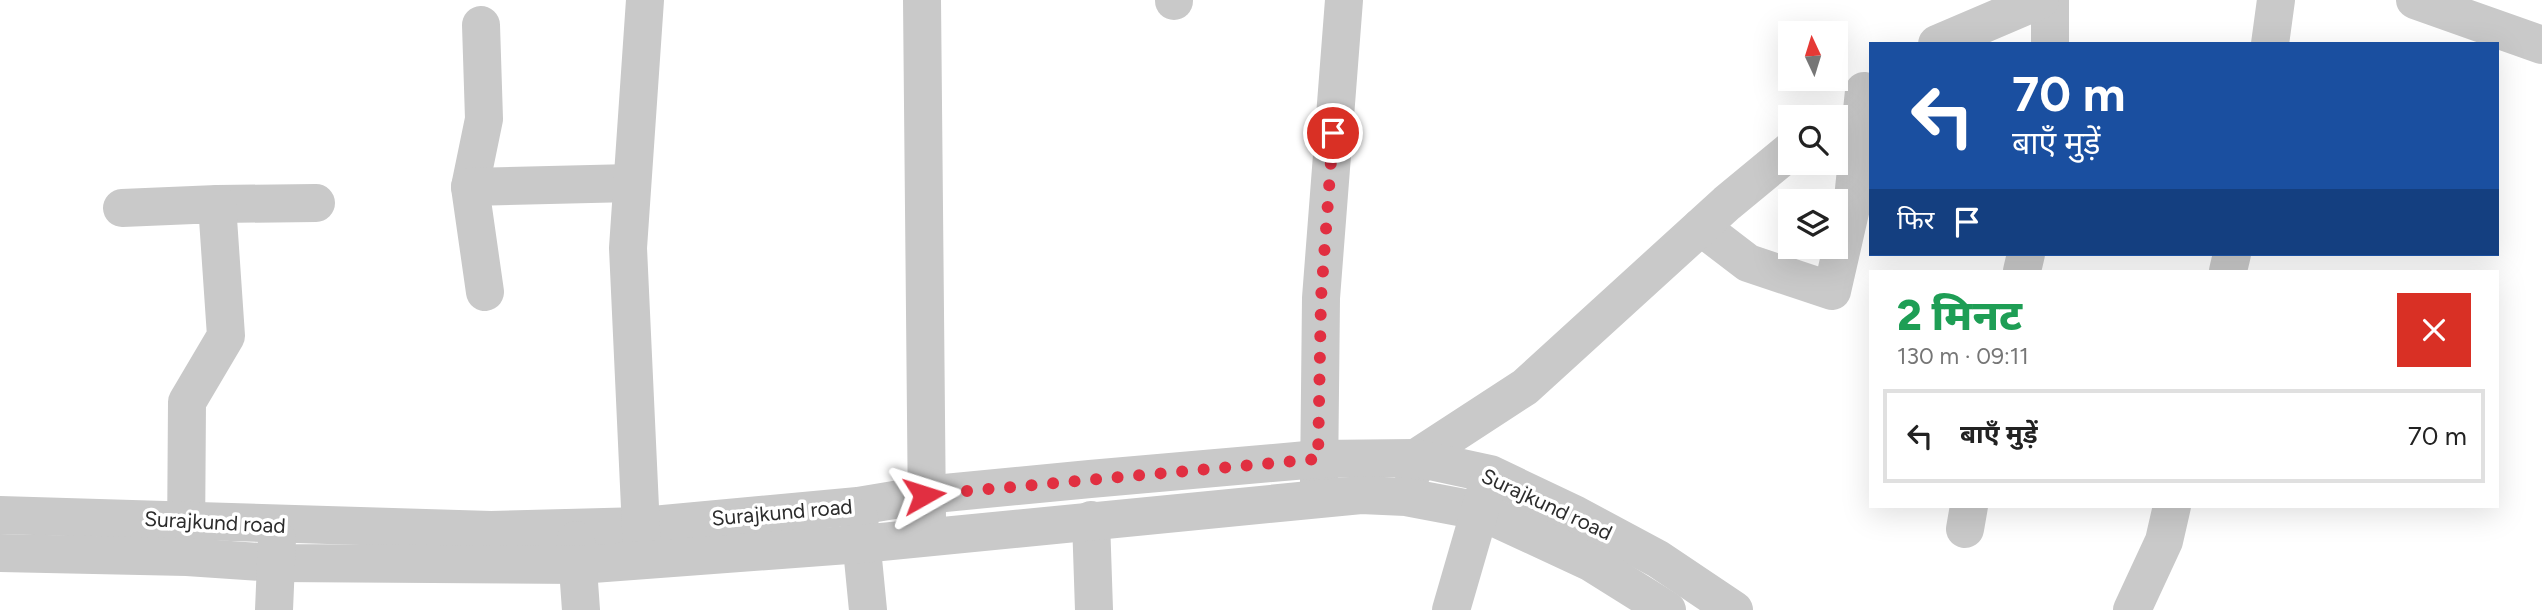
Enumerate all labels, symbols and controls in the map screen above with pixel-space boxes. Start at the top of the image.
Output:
north arrow [1778,21,1848,91]
map controls [1778,21,1848,259]
text: 70 m [2012,64,2125,123]
icon: left [1897,70,1988,161]
pin [1303,103,1363,163]
button: search [1778,105,1848,175]
icon: arrive [1314,114,1352,152]
text: बाएँ मुड़ें [2012,124,2100,162]
button: layers [1778,189,1848,259]
icon: arrive [1948,203,1986,241]
text: फिर [1897,204,1934,236]
text: 2 मिनट [1897,290,2022,341]
button: close [2397,293,2471,367]
text: 130 m · 09:11 [1897,342,2029,370]
icon: left [1901,417,1939,455]
text: बाएँ मुड़ें [1960,418,2037,450]
text: 70 m [2408,420,2467,452]
position arrow [887,458,961,532]
street label: Surajkund road [1478,463,1616,545]
street label: Surajkund road [710,493,854,531]
street label: Surajkund road [144,506,286,538]

